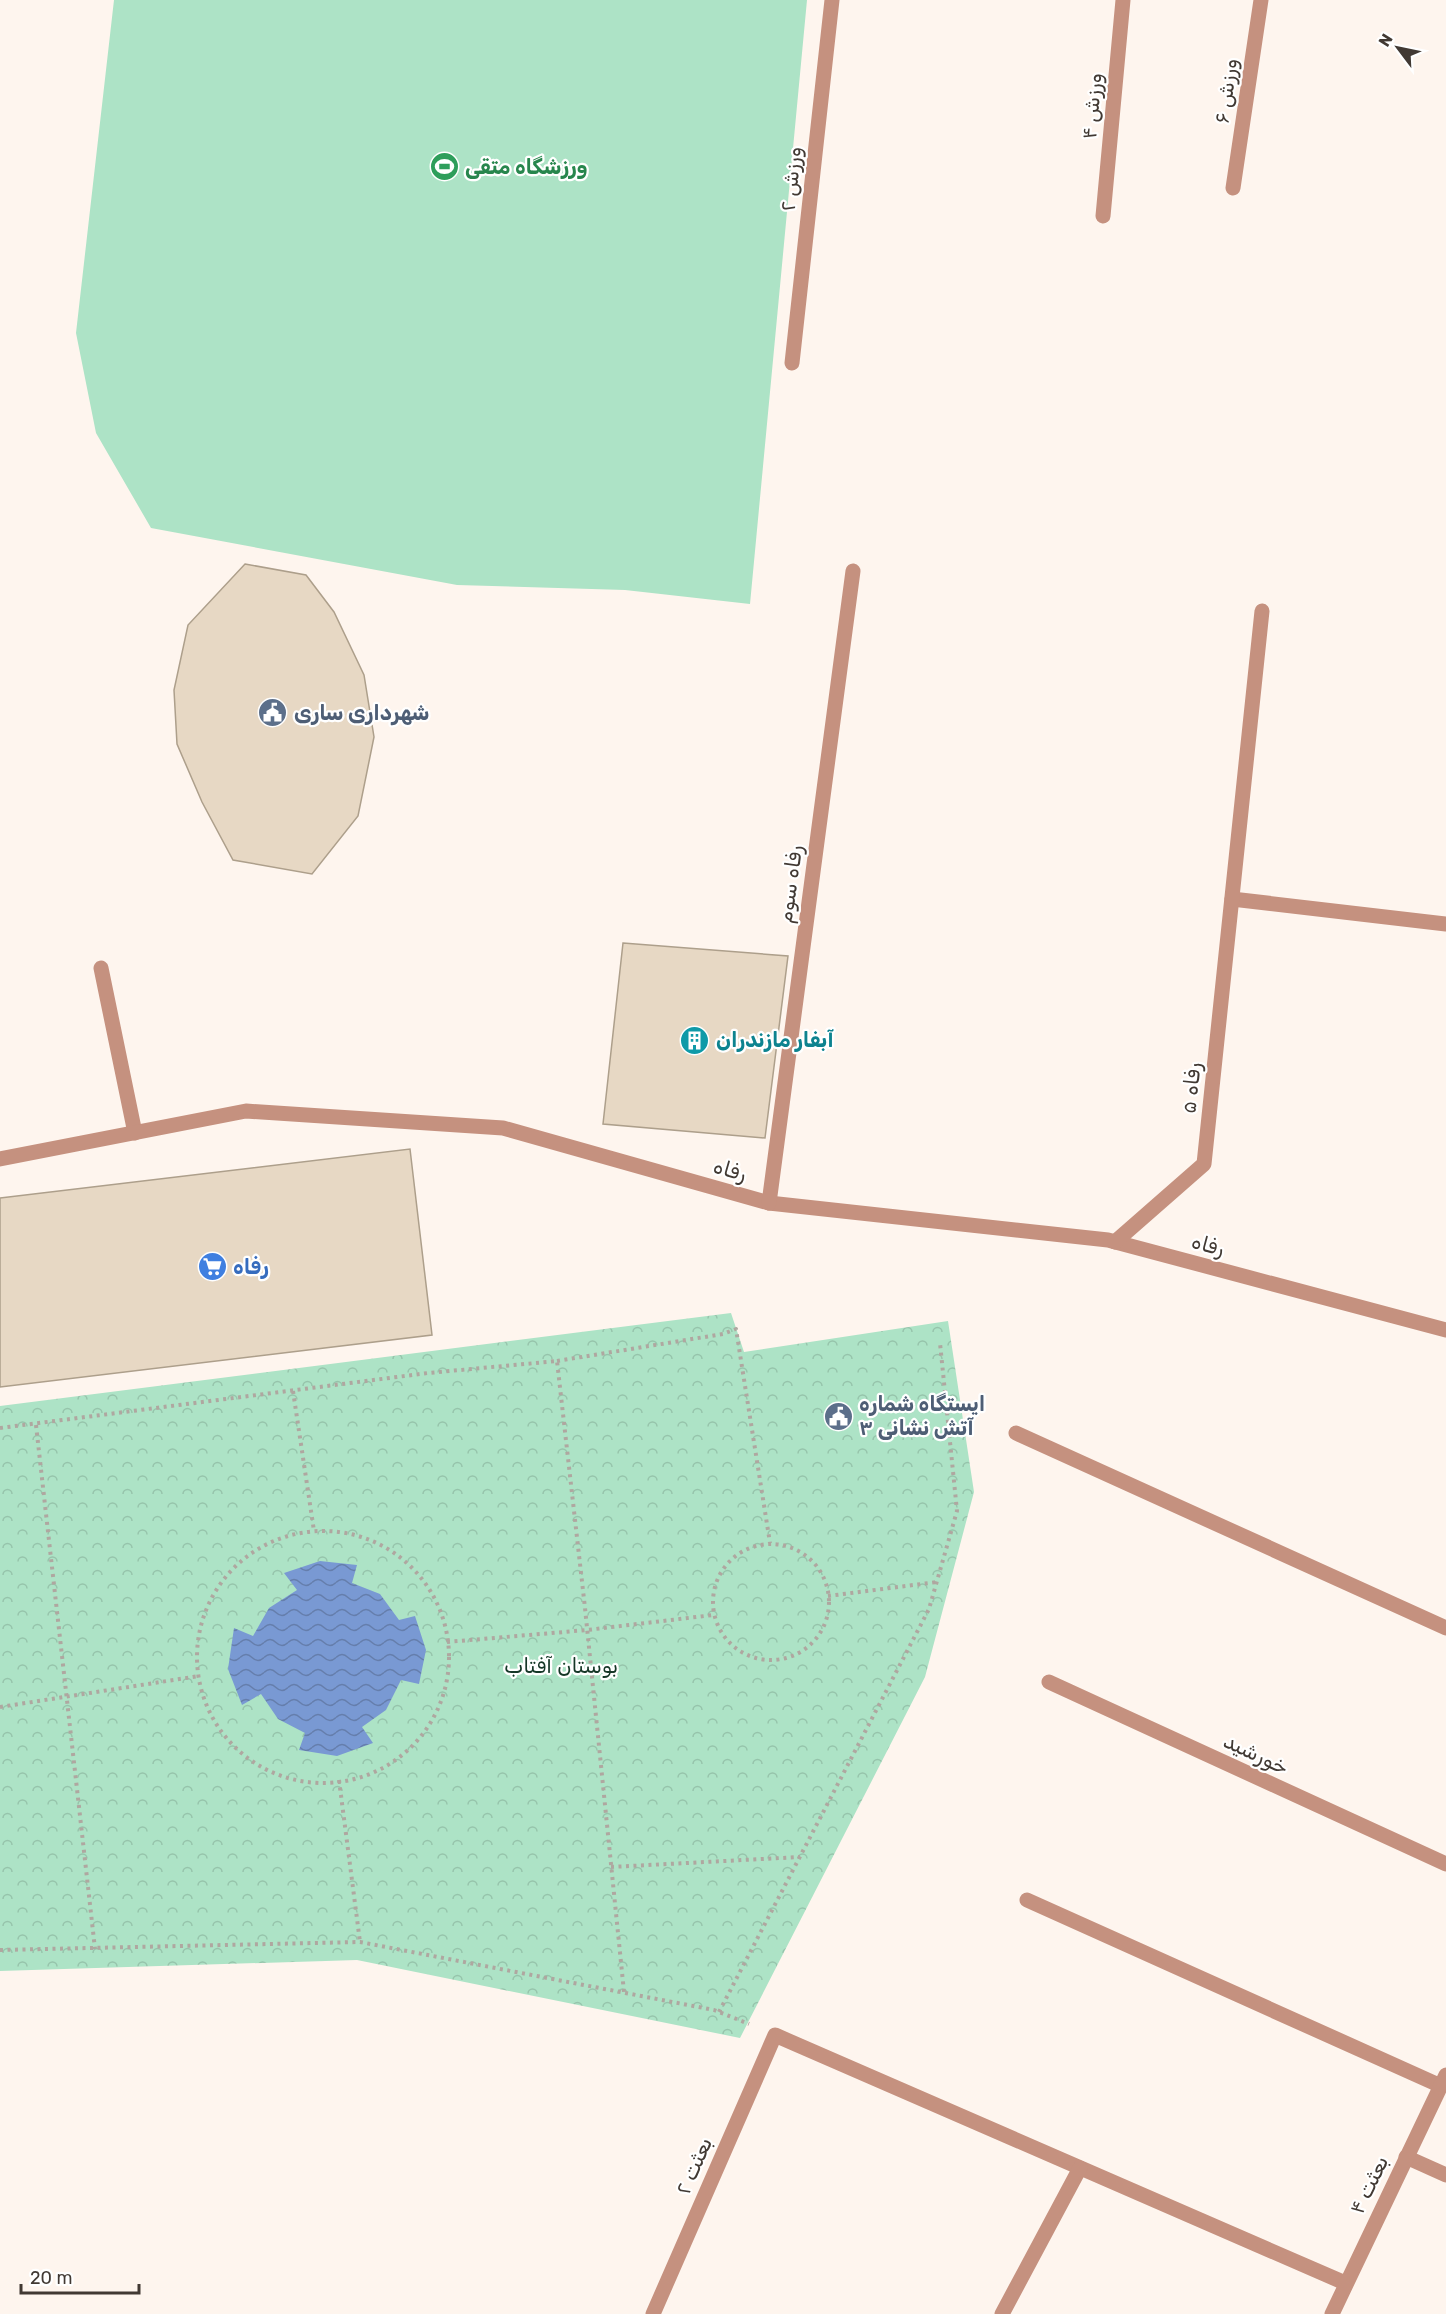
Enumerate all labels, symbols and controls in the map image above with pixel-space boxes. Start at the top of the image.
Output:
north arrow [1368,18,1428,78]
text: N [1375,30,1397,50]
street label: ورزش ۶ [1209,57,1243,125]
street label: ورزش ۴ [1076,72,1108,140]
street label: ورزش ۲ [775,145,807,213]
sports icon: ورزشگاه متقی [428,151,460,183]
place label: ورزشگاه متقی [465,154,588,179]
public building icon: شهرداری ساری [257,697,289,729]
place label: شهرداری ساری [294,700,429,726]
street label: رفاه سوم [772,843,808,925]
building icon: آبفار مازندران [679,1024,711,1056]
place label: آبفار مازندران [716,1027,834,1052]
street label: رفاه ۵ [1175,1061,1206,1115]
street label: رفاه [711,1153,750,1186]
street label: رفاه [1189,1228,1227,1261]
supermarket icon: رفاه [196,1251,228,1283]
place label: رفاه [233,1254,269,1279]
place label: ایستگاه شماره ۳ آتش نشانی [859,1391,985,1440]
public building icon: ایستگاه شماره ۳ آتش نشانی [822,1400,854,1432]
park label: بوستان آفتاب [504,1653,618,1678]
street label: خورشید [1220,1728,1293,1779]
street label: بعثت ۲ [670,2133,717,2198]
street label: بعثت ۴ [1344,2152,1393,2218]
scale bar [21,2257,140,2295]
text: 20 m [30,2267,72,2289]

